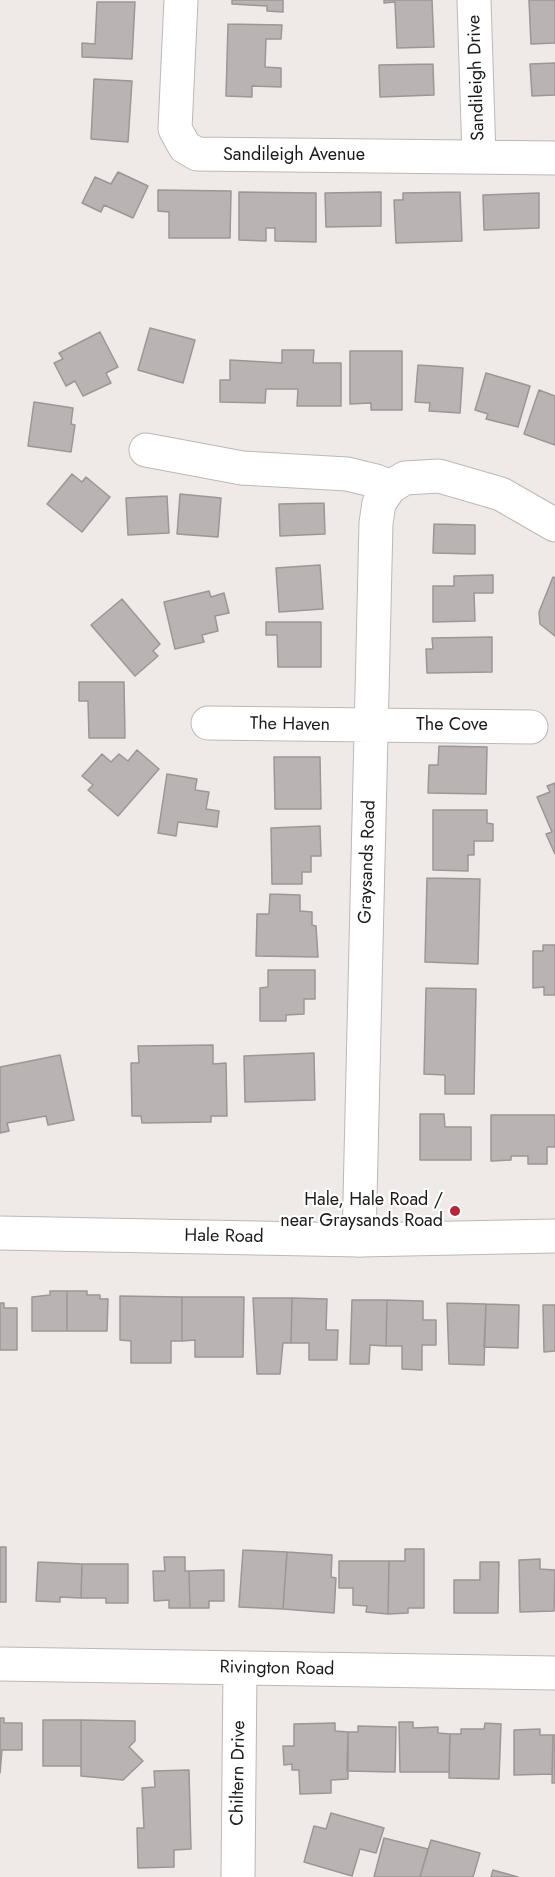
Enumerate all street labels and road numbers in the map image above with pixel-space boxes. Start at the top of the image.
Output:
street label: Sandileigh Drive [464,15,490,141]
street label: Sandileigh Avenue [223,145,365,167]
street label: The Haven [250,714,330,736]
street label: The Cove [416,715,488,737]
street label: Graysands Road [355,800,381,924]
street label: Hale Road [184,1226,264,1248]
street label: Rivington Road [219,1657,335,1681]
street label: Chiltern Drive [227,1720,251,1826]

